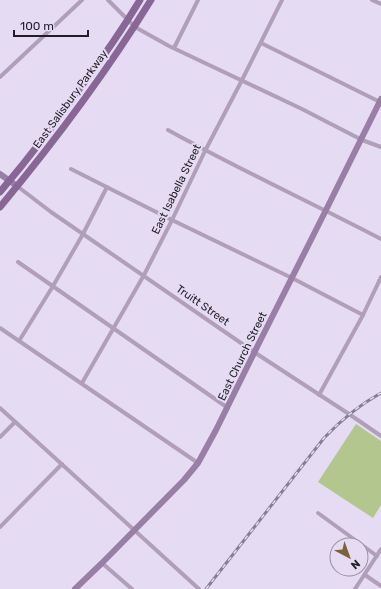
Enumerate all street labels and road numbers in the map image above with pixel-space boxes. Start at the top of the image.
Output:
street label: East Salisbury Parkway [30,48,111,151]
street label: East Isabella Street [149,141,204,236]
street label: Truitt Street [174,282,232,329]
street label: East Church Street [215,309,270,403]

